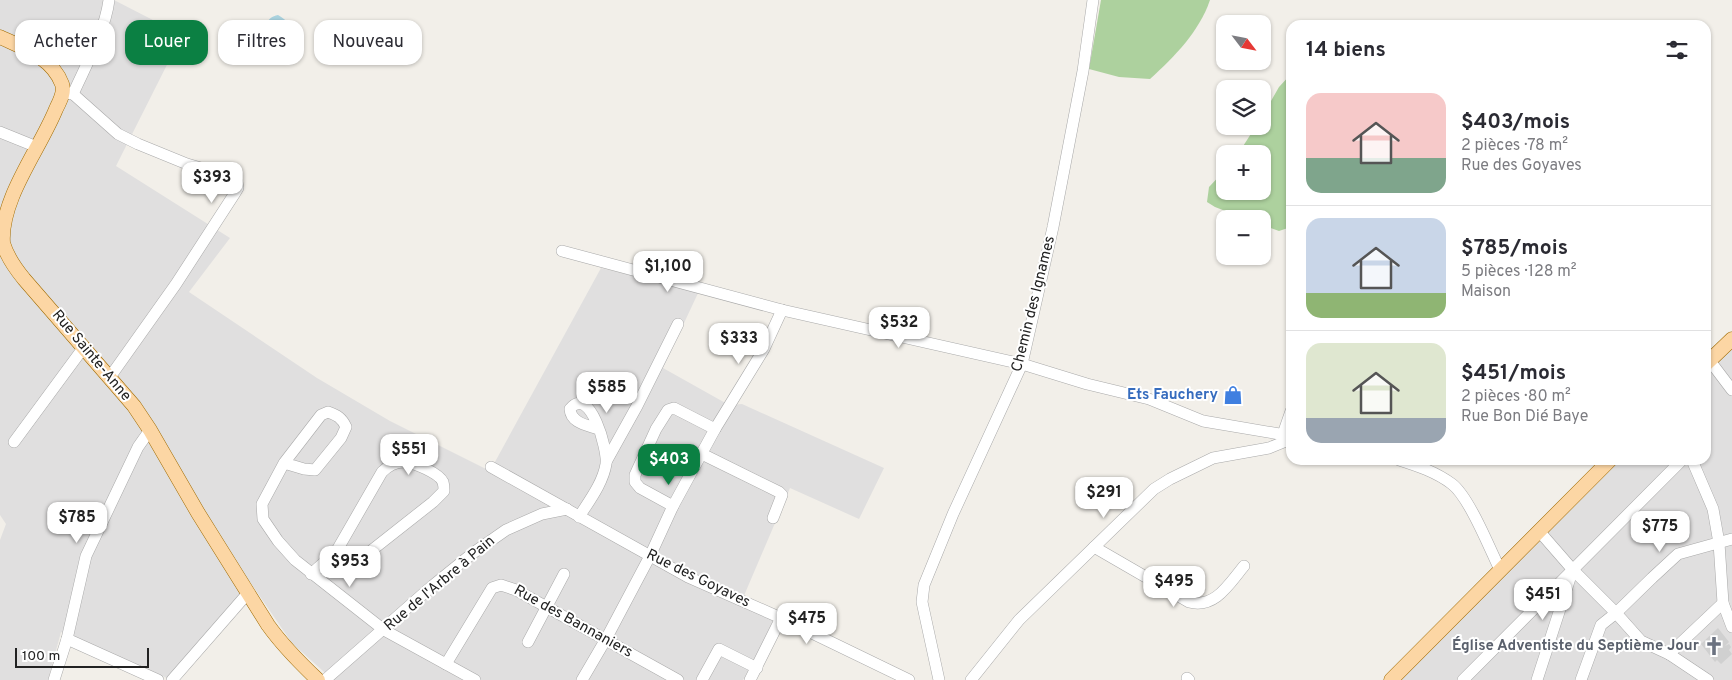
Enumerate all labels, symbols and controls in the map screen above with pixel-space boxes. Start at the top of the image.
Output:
north arrow [1216,15,1271,70]
map controls [1216,15,1271,265]
chip: Acheter [15,20,115,65]
chip: Louer [125,20,208,65]
chip: Filtres [218,20,304,65]
chip: Nouveau [314,20,422,65]
icon: filters [1663,36,1691,64]
text: 14 biens [1306,37,1386,64]
button: layers [1216,80,1271,135]
text: $403/mois [1461,109,1570,136]
icon: home [1346,113,1406,173]
text: 2 pièces · 78 m² [1461,136,1568,156]
button: + [1216,145,1271,200]
text: Rue des Goyaves [1461,156,1582,176]
pin: $393 [182,162,242,204]
text: $393 [193,168,231,188]
button: − [1216,210,1271,265]
street label: Chemin des Ignames [1008,234,1060,374]
text: $785/mois [1461,235,1568,262]
icon: home [1346,238,1406,298]
pin: $1,100 [627,250,709,293]
text: $1,100 [644,257,692,277]
text: 5 pièces · 128 m² [1461,262,1577,282]
text: Maison [1461,282,1511,302]
street label: Rue Sainte-Anne [47,306,135,406]
pin: $532 [869,306,929,349]
text: $532 [880,313,918,333]
pin: $333 [709,322,769,365]
text: $333 [720,329,758,349]
text: $451/mois [1461,360,1566,387]
icon: home [1346,363,1406,423]
pin: $585 [577,372,637,414]
text: $585 [587,378,627,398]
shop icon: Ets Fauchery [1222,384,1244,406]
place label: Ets Fauchery [1127,386,1218,405]
text: 2 pièces · 80 m² [1461,387,1571,407]
text: Rue Bon Dié Baye [1461,407,1588,427]
pin: $551 [379,434,439,476]
text: $551 [391,440,427,460]
pin: $403 [639,444,699,486]
text: $403 [649,450,689,470]
pin: $291 [1074,476,1134,519]
text: $291 [1086,483,1122,503]
pin: $785 [47,502,107,544]
text: $785 [58,508,96,528]
pin: $775 [1630,510,1690,553]
text: $775 [1642,517,1678,537]
street label: Rue de l'Arbre à Pain [381,532,499,636]
pin: $953 [320,546,380,588]
street label: Rue des Goyaves [643,546,753,612]
text: $953 [331,552,369,572]
pin: $495 [1144,566,1204,608]
text: $495 [1154,572,1194,592]
pin: $451 [1513,578,1573,621]
street label: Rue des Bannaniers [510,581,636,663]
text: $451 [1525,585,1561,605]
pin: $475 [777,602,837,645]
text: $475 [788,609,826,629]
church icon: Église Adventiste du Septième Jour [1703,635,1725,657]
place label: Église Adventiste du Septième Jour [1452,636,1700,656]
scale bar [15,645,149,668]
text: 100 m [22,648,60,665]

